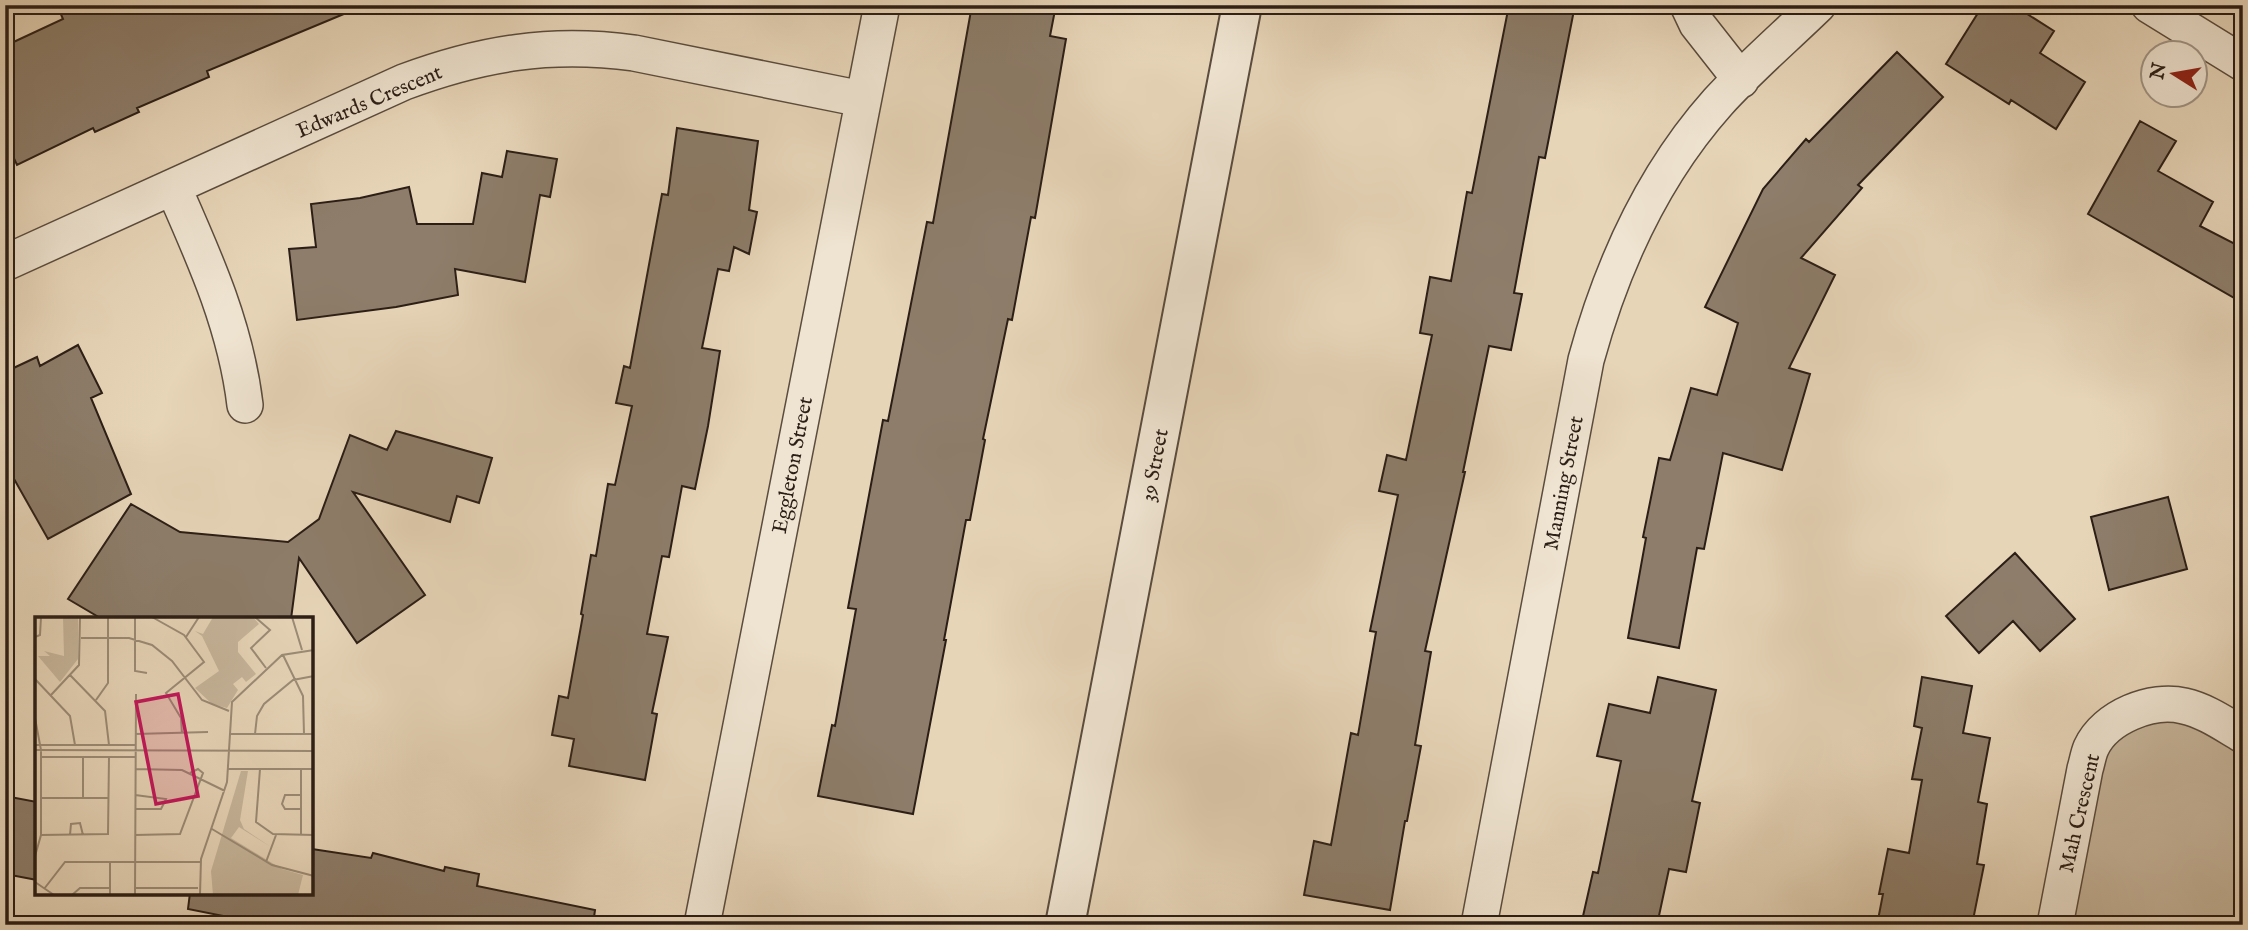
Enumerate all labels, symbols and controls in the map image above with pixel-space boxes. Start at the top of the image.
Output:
north arrow [2140,38,2210,108]
street label: Edwards Crescent [293,59,447,145]
text: N [2146,60,2173,82]
street label: Eggleton Street [767,395,820,536]
street label: Manning Street [1538,414,1591,553]
street label: 39 Street [1135,426,1176,504]
inset map [35,617,313,895]
street label: Mah Crescent [2054,751,2107,875]

